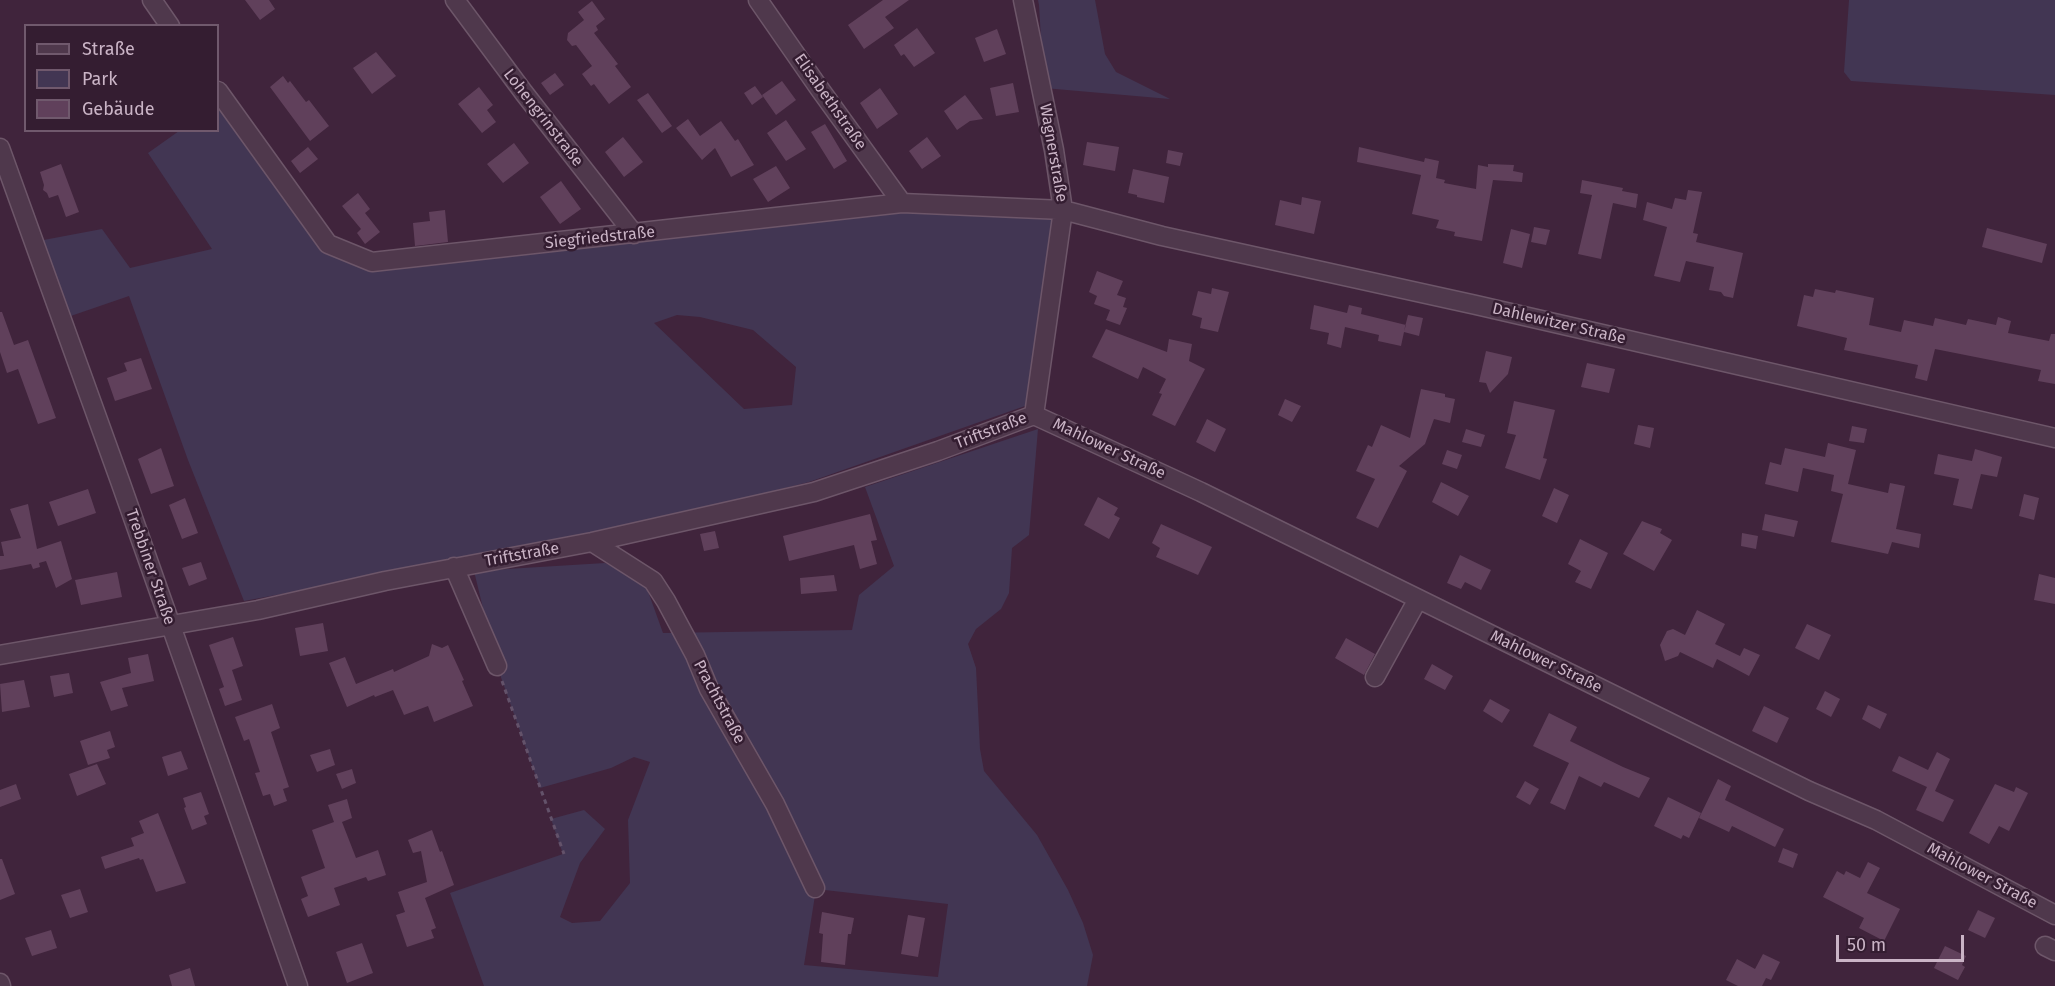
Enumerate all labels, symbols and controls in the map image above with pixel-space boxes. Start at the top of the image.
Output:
legend [24,24,219,132]
text: Straße [82,38,135,60]
street label: Elisabethstraße [790,50,870,154]
street label: Lohengrinstraße [499,65,587,171]
text: Park [82,68,117,90]
text: Gebäude [82,98,155,120]
street label: Wagnerstraße [1035,102,1071,204]
street label: Siegfriedstraße [544,223,656,253]
street label: Dahlewitzer Straße [1490,299,1628,349]
street label: Triftstraße [952,409,1030,453]
street label: Mahlower Straße [1050,414,1168,484]
street label: Trebbiner Straße [121,507,179,627]
street label: Triftstraße [483,539,561,571]
street label: Mahlower Straße [1487,627,1605,697]
street label: Prachtstraße [689,657,749,747]
street label: Mahlower Straße [1924,839,2040,913]
scale bar [1839,923,1966,961]
text: 50 m [1847,934,1886,956]

